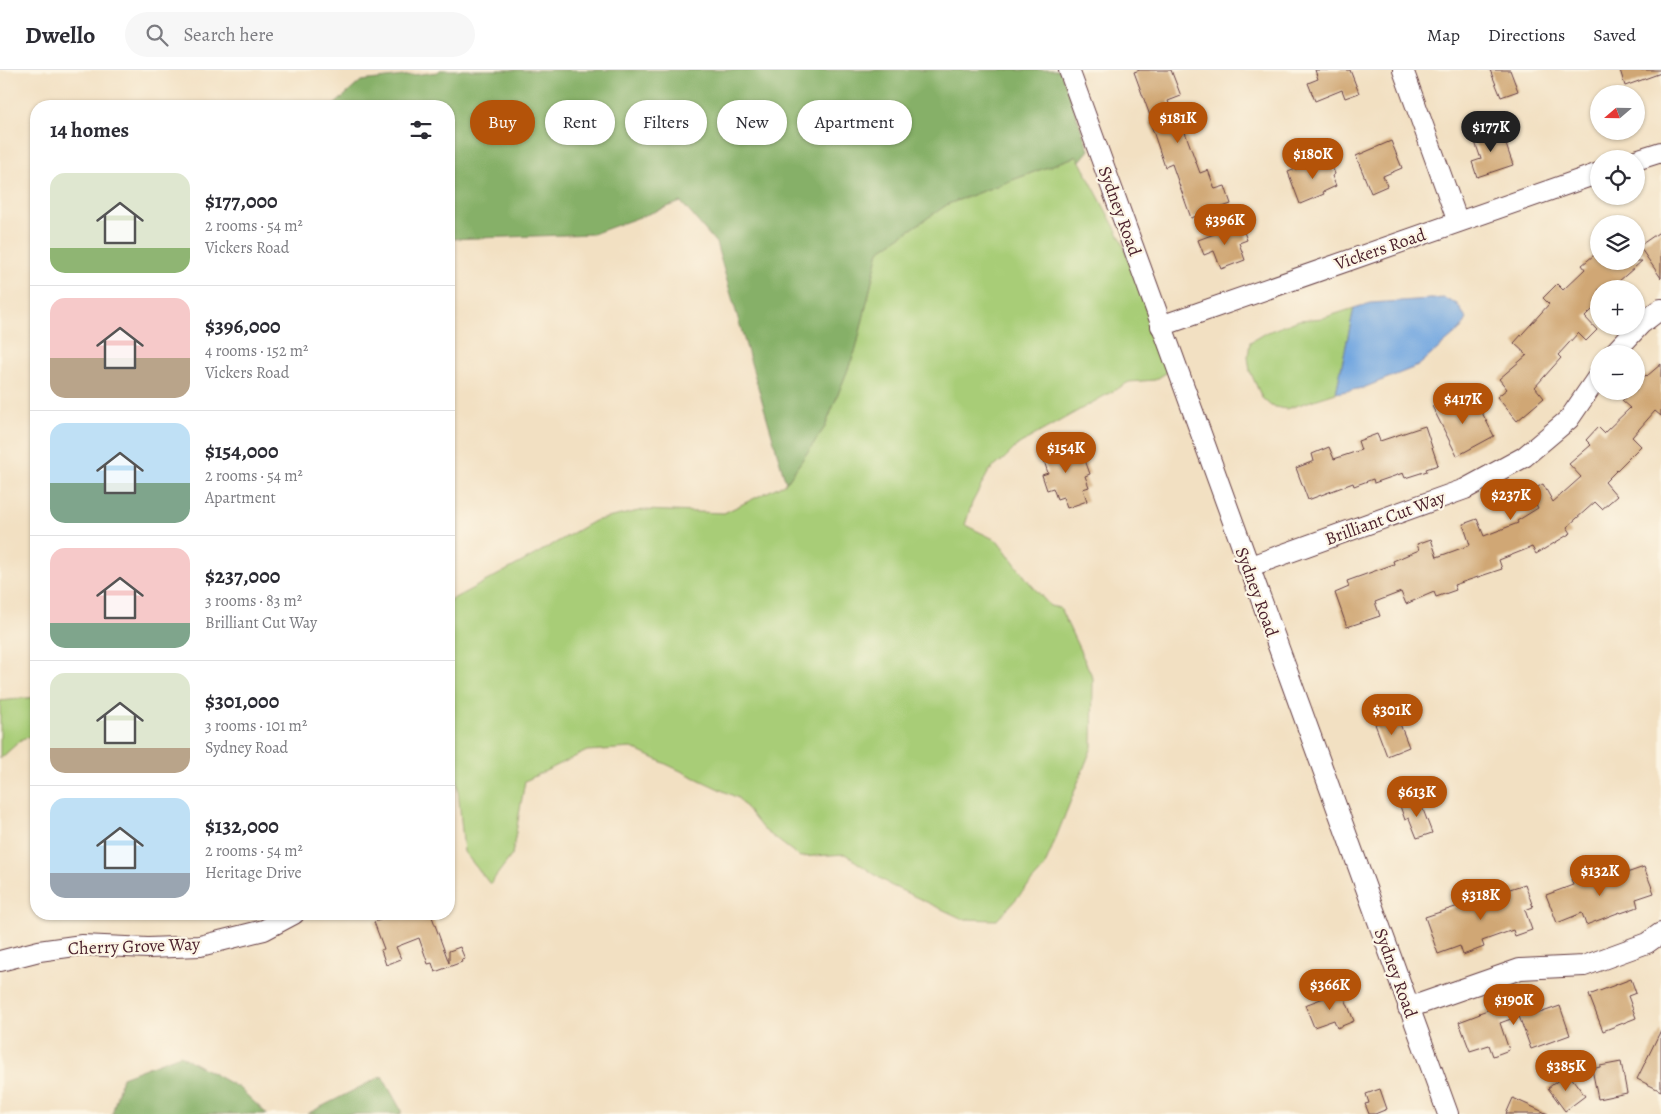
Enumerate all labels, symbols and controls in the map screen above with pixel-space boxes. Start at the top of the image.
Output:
search box [125,12,475,57]
text: Dwello [25,19,95,51]
icon: search [143,21,171,49]
text: Search here [183,22,274,48]
text: Map [1427,23,1460,47]
text: Directions [1488,23,1565,47]
text: Saved [1593,23,1636,47]
north arrow [1590,85,1645,140]
map controls [1590,85,1645,400]
chip: Buy [470,100,535,145]
chip: Rent [545,100,615,145]
chip: Filters [625,100,707,145]
chip: New [717,100,787,145]
chip: Apartment [797,100,912,145]
pin: $181K [1143,102,1213,144]
text: $181K [1159,107,1197,129]
pin: $177K [1456,111,1526,153]
text: 14 homes [50,116,129,144]
icon: filters [407,116,435,144]
text: $177K [1472,116,1510,138]
pin: $180K [1278,138,1348,180]
text: $180K [1293,143,1333,165]
button: locate [1590,150,1645,205]
street label: Sydney Road [1093,163,1147,259]
text: $177,000 [205,187,278,215]
icon: home [90,193,150,253]
pin: $396K [1190,204,1260,246]
text: $396K [1205,209,1245,231]
text: 2 rooms · 54 m² [205,215,303,237]
button: layers [1590,215,1645,270]
street label: Vickers Road [1330,222,1429,276]
text: Vickers Road [205,237,289,259]
button: + [1590,280,1645,335]
text: $396,000 [205,312,281,340]
icon: home [90,318,150,378]
text: 4 rooms · 152 m² [205,340,308,362]
button: − [1590,345,1645,400]
text: Vickers Road [205,362,289,384]
pin: $417K [1428,382,1498,425]
text: $417K [1444,388,1482,410]
pin: $154K [1031,432,1101,474]
text: $154,000 [205,437,278,465]
text: $154K [1047,437,1085,459]
icon: home [90,443,150,503]
text: 2 rooms · 54 m² [205,465,303,487]
pin: $237K [1476,478,1546,521]
text: $237K [1491,484,1531,506]
street label: Brilliant Cut Way [1322,485,1449,551]
text: Apartment [205,487,276,509]
street label: Sydney Road [1230,544,1284,640]
text: $237,000 [205,562,280,590]
icon: home [90,568,150,628]
text: 3 rooms · 83 m² [205,590,302,612]
text: Brilliant Cut Way [205,612,317,634]
text: $301,000 [205,687,279,715]
icon: home [90,693,150,753]
pin: $301K [1357,694,1427,736]
text: $301K [1373,699,1411,721]
text: 3 rooms · 101 m² [205,715,307,737]
text: Sydney Road [205,737,288,759]
pin: $613K [1382,776,1452,818]
text: $613K [1398,781,1436,803]
text: $132,000 [205,812,279,840]
icon: home [90,818,150,878]
text: 2 rooms · 54 m² [205,840,303,862]
pin: $132K [1565,854,1635,897]
text: $132K [1581,860,1619,882]
text: Heritage Drive [205,862,302,884]
pin: $318K [1446,878,1516,921]
text: $318K [1462,884,1500,906]
street label: Sydney Road [1369,925,1423,1021]
street label: Cherry Grove Way [67,932,202,960]
pin: $366K [1295,968,1365,1011]
text: $366K [1310,974,1350,996]
pin: $190K [1479,984,1549,1026]
text: $190K [1494,989,1534,1011]
pin: $385K [1531,1050,1601,1092]
text: $385K [1546,1055,1586,1077]

